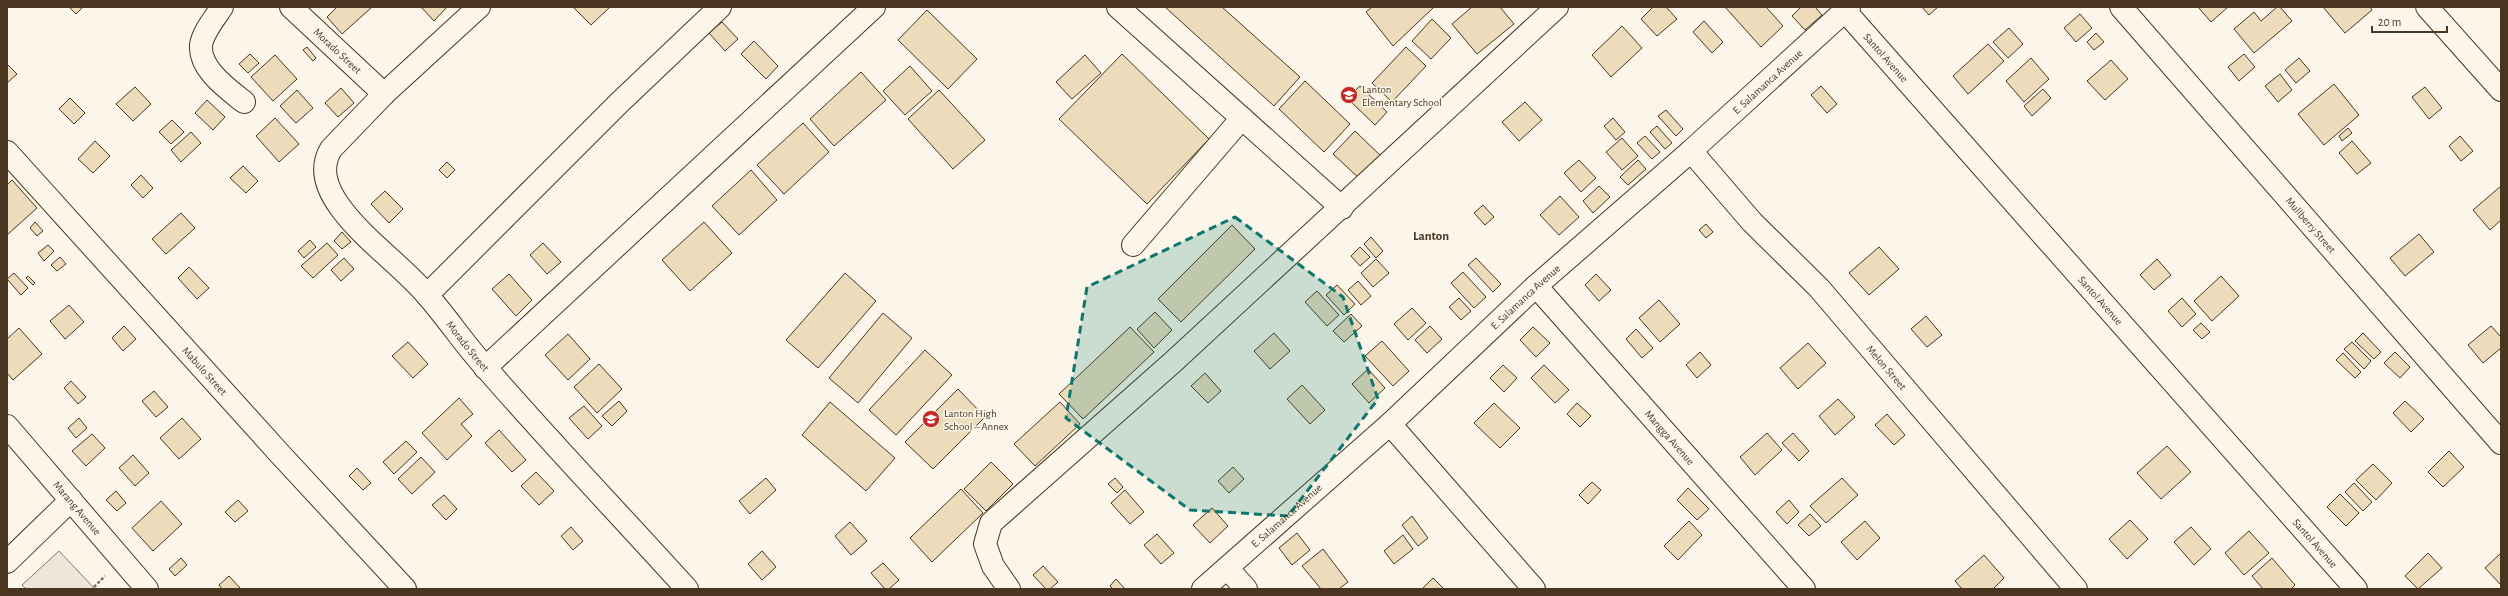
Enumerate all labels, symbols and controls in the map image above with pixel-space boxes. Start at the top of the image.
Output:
scale bar [2372,8,2447,34]
text: 20 m [2378,16,2401,28]
street label: Morado Street [312,26,364,76]
street label: Santol Avenue [1862,31,1910,84]
street label: E. Salamanca Avenue [1730,47,1804,116]
place label: Lanton Elementary School [1362,84,1442,108]
school or university icon: Lanton Elementary School [1339,85,1359,105]
street label: Mullberry Street [2284,195,2338,255]
district label: Lanton [1413,230,1449,243]
street label: E. Salamanca Avenue [1488,262,1562,331]
street label: Santol Avenue [2076,274,2125,327]
street label: Morado Street [445,319,492,374]
street label: Melon Street [1865,343,1909,392]
street label: Mabulo Street [180,345,230,397]
place label: Lanton High School – Annex [944,408,1009,432]
street label: Mangga Avenue [1643,408,1697,467]
school or university icon: Lanton High School – Annex [921,409,941,429]
street label: Marang Avenue [51,479,103,537]
street label: E. Salamanca Avenue [1249,482,1324,549]
street label: Santol Avenue [2291,516,2340,569]

